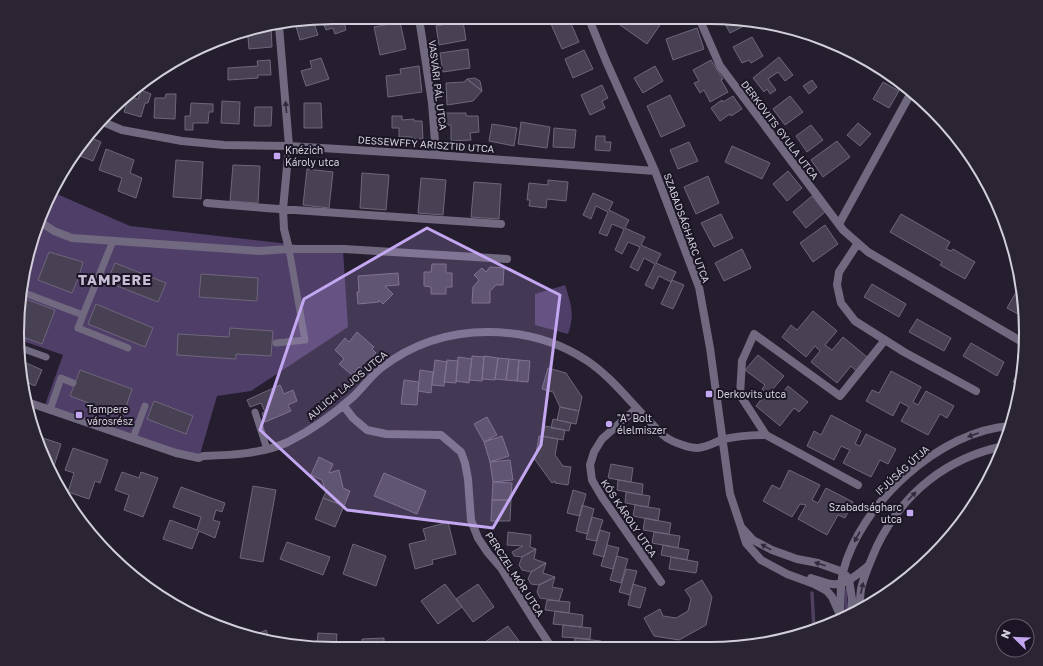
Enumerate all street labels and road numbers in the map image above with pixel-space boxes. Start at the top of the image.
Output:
street label: VASVÁRI PÁL UTCA [427,39,450,131]
street label: DERKOVITS GYULA UTCA [739,78,821,182]
street label: DESSEWFFY ARISZTID UTCA [357,133,495,155]
street label: SZABADSÁGHARC UTCA [662,171,713,285]
street label: AULICH LAJOS UTCA [305,348,390,422]
street label: IFJÚSÁG ÚTJA [873,442,932,497]
street label: KÓS KÁROLY UTCA [599,477,660,559]
street label: PERCZEL MÓR UTCA [483,529,547,619]

